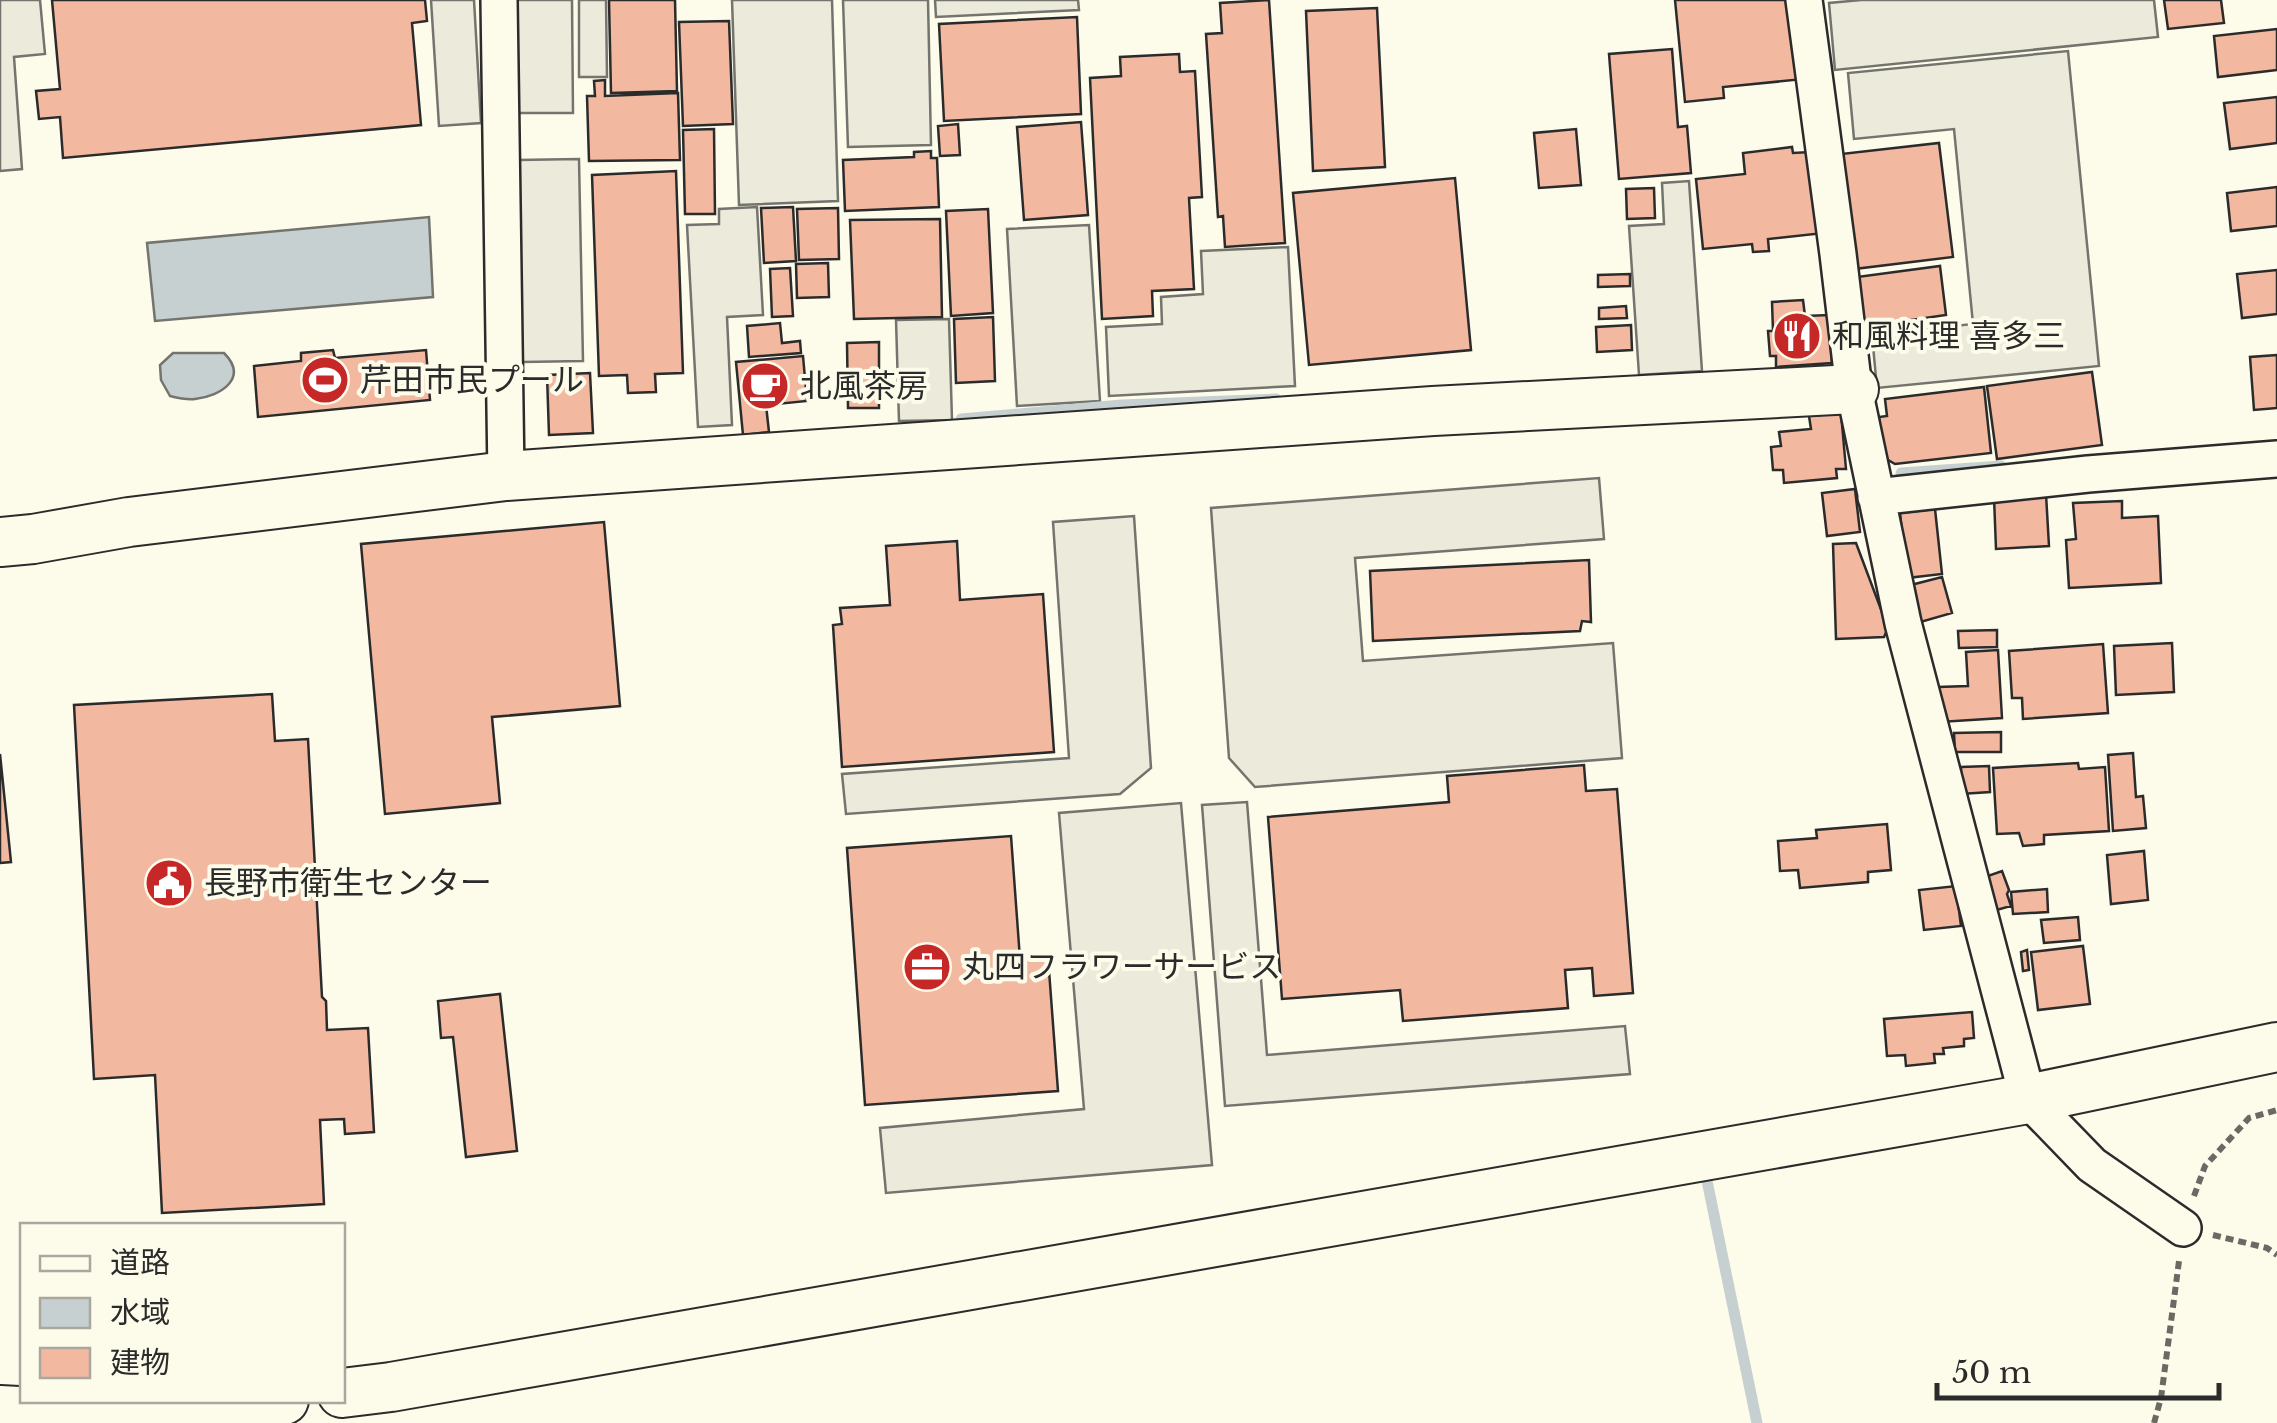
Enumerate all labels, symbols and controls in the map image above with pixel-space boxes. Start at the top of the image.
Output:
restaurant icon: 和風料理 喜多三 [1771,310,1823,362]
place label: 和風料理 喜多三 [1832,316,2065,356]
sports icon: 芹田市民プール [299,354,351,406]
place label: 芹田市民プール [360,360,584,400]
cafe icon: 北風茶房 [739,360,791,412]
place label: 北風茶房 [800,366,928,406]
public building icon: 長野市衛生センター [143,857,195,909]
place label: 長野市衛生センター [204,863,492,903]
office icon: 丸四フラワーサービス [901,941,953,993]
place label: 丸四フラワーサービス [962,947,1281,987]
legend [20,1223,345,1403]
text: 道路 [110,1244,170,1281]
text: 水域 [110,1294,170,1331]
scale bar [1937,1338,2220,1400]
text: 建物 [110,1344,170,1381]
text: 50 m [1952,1354,2031,1391]

